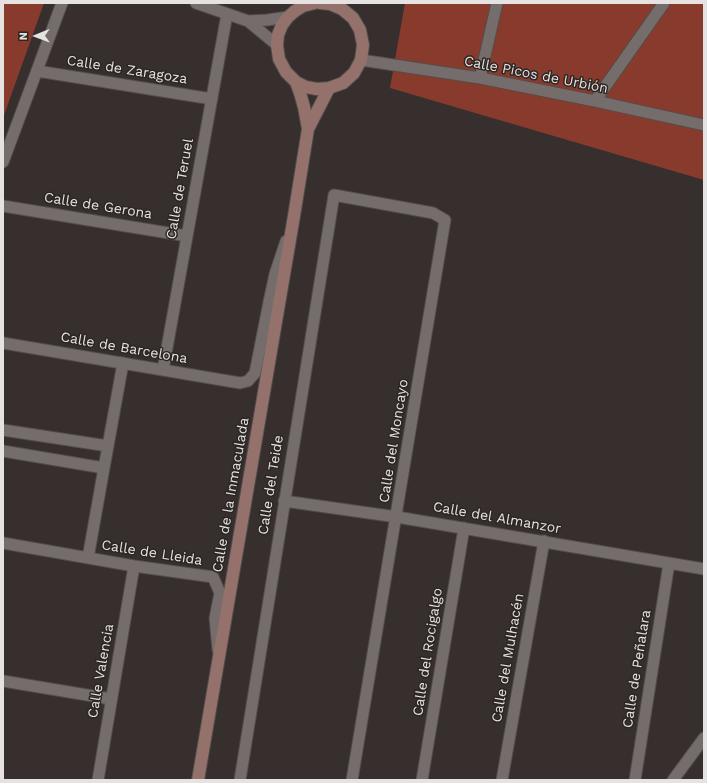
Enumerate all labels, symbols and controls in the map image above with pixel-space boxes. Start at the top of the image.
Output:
north arrow [16,16,56,56]
text: N [17,32,30,40]
street label: Calle de Zaragoza [65,52,189,88]
street label: Calle Picos de Urbión [463,53,609,97]
street label: Calle de Teruel [163,137,197,241]
street label: Calle de Gerona [43,189,153,223]
street label: Calle de Barcelona [59,329,189,367]
street label: Calle del Moncayo [376,378,412,504]
street label: Calle de la Inmaculada [209,416,253,574]
street label: Calle del Teide [255,434,287,536]
street label: Calle del Almanzor [432,498,562,538]
street label: Calle de Lleida [100,537,204,569]
street label: Calle del Rocigalgo [410,587,446,717]
street label: Calle del Mulhacén [488,592,528,724]
street label: Calle de Peñalara [619,609,655,729]
street label: Calle Valencia [84,622,118,720]

